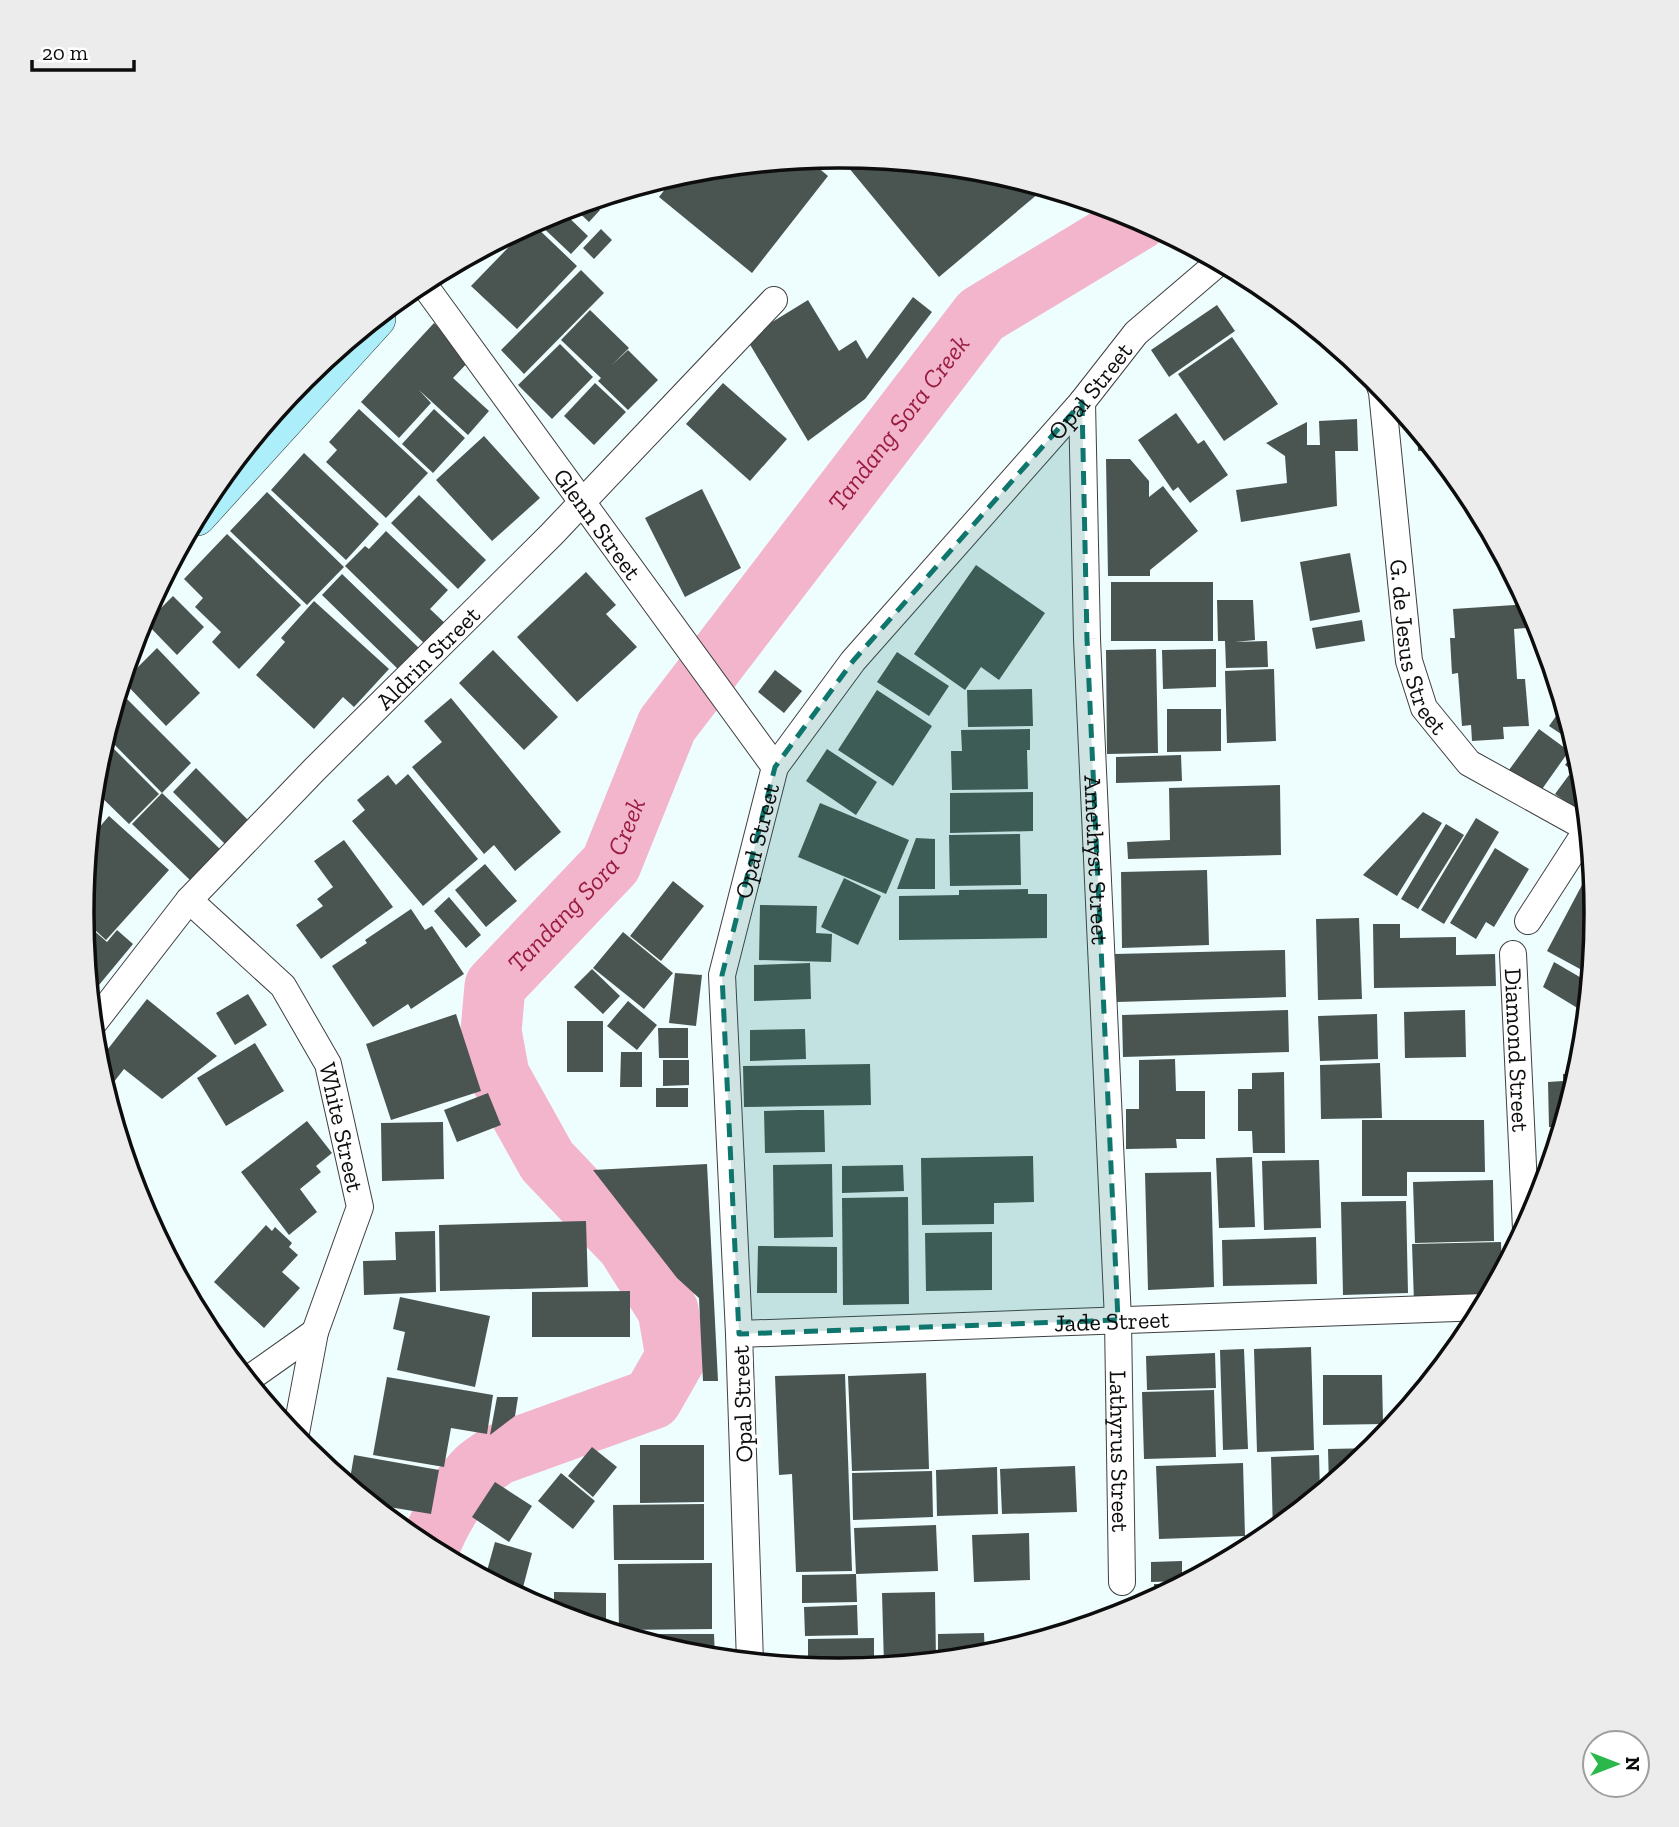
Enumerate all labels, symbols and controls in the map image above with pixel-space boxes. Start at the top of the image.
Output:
scale bar [32,28,133,72]
text: 20 m [42,40,88,65]
water label: Tandang Sora Creek [821,328,976,517]
street label: Opal Street [1041,336,1138,446]
street label: Glenn Street [548,462,648,585]
street label: G. de Jesus Street [1384,558,1454,740]
street label: Aldrin Street [370,600,486,715]
street label: Amethyst Street [1079,774,1115,945]
street label: Opal Street [728,780,785,901]
water label: Tandang Sora Creek [501,793,652,979]
street label: Diamond Street [1499,967,1536,1133]
street label: White Street [314,1060,371,1194]
street label: Jade Street [1054,1304,1170,1337]
street label: Opal Street [725,1345,759,1463]
street label: Lathyrus Street [1104,1370,1136,1532]
north arrow [1581,1729,1651,1799]
text: N [1621,1757,1644,1771]

